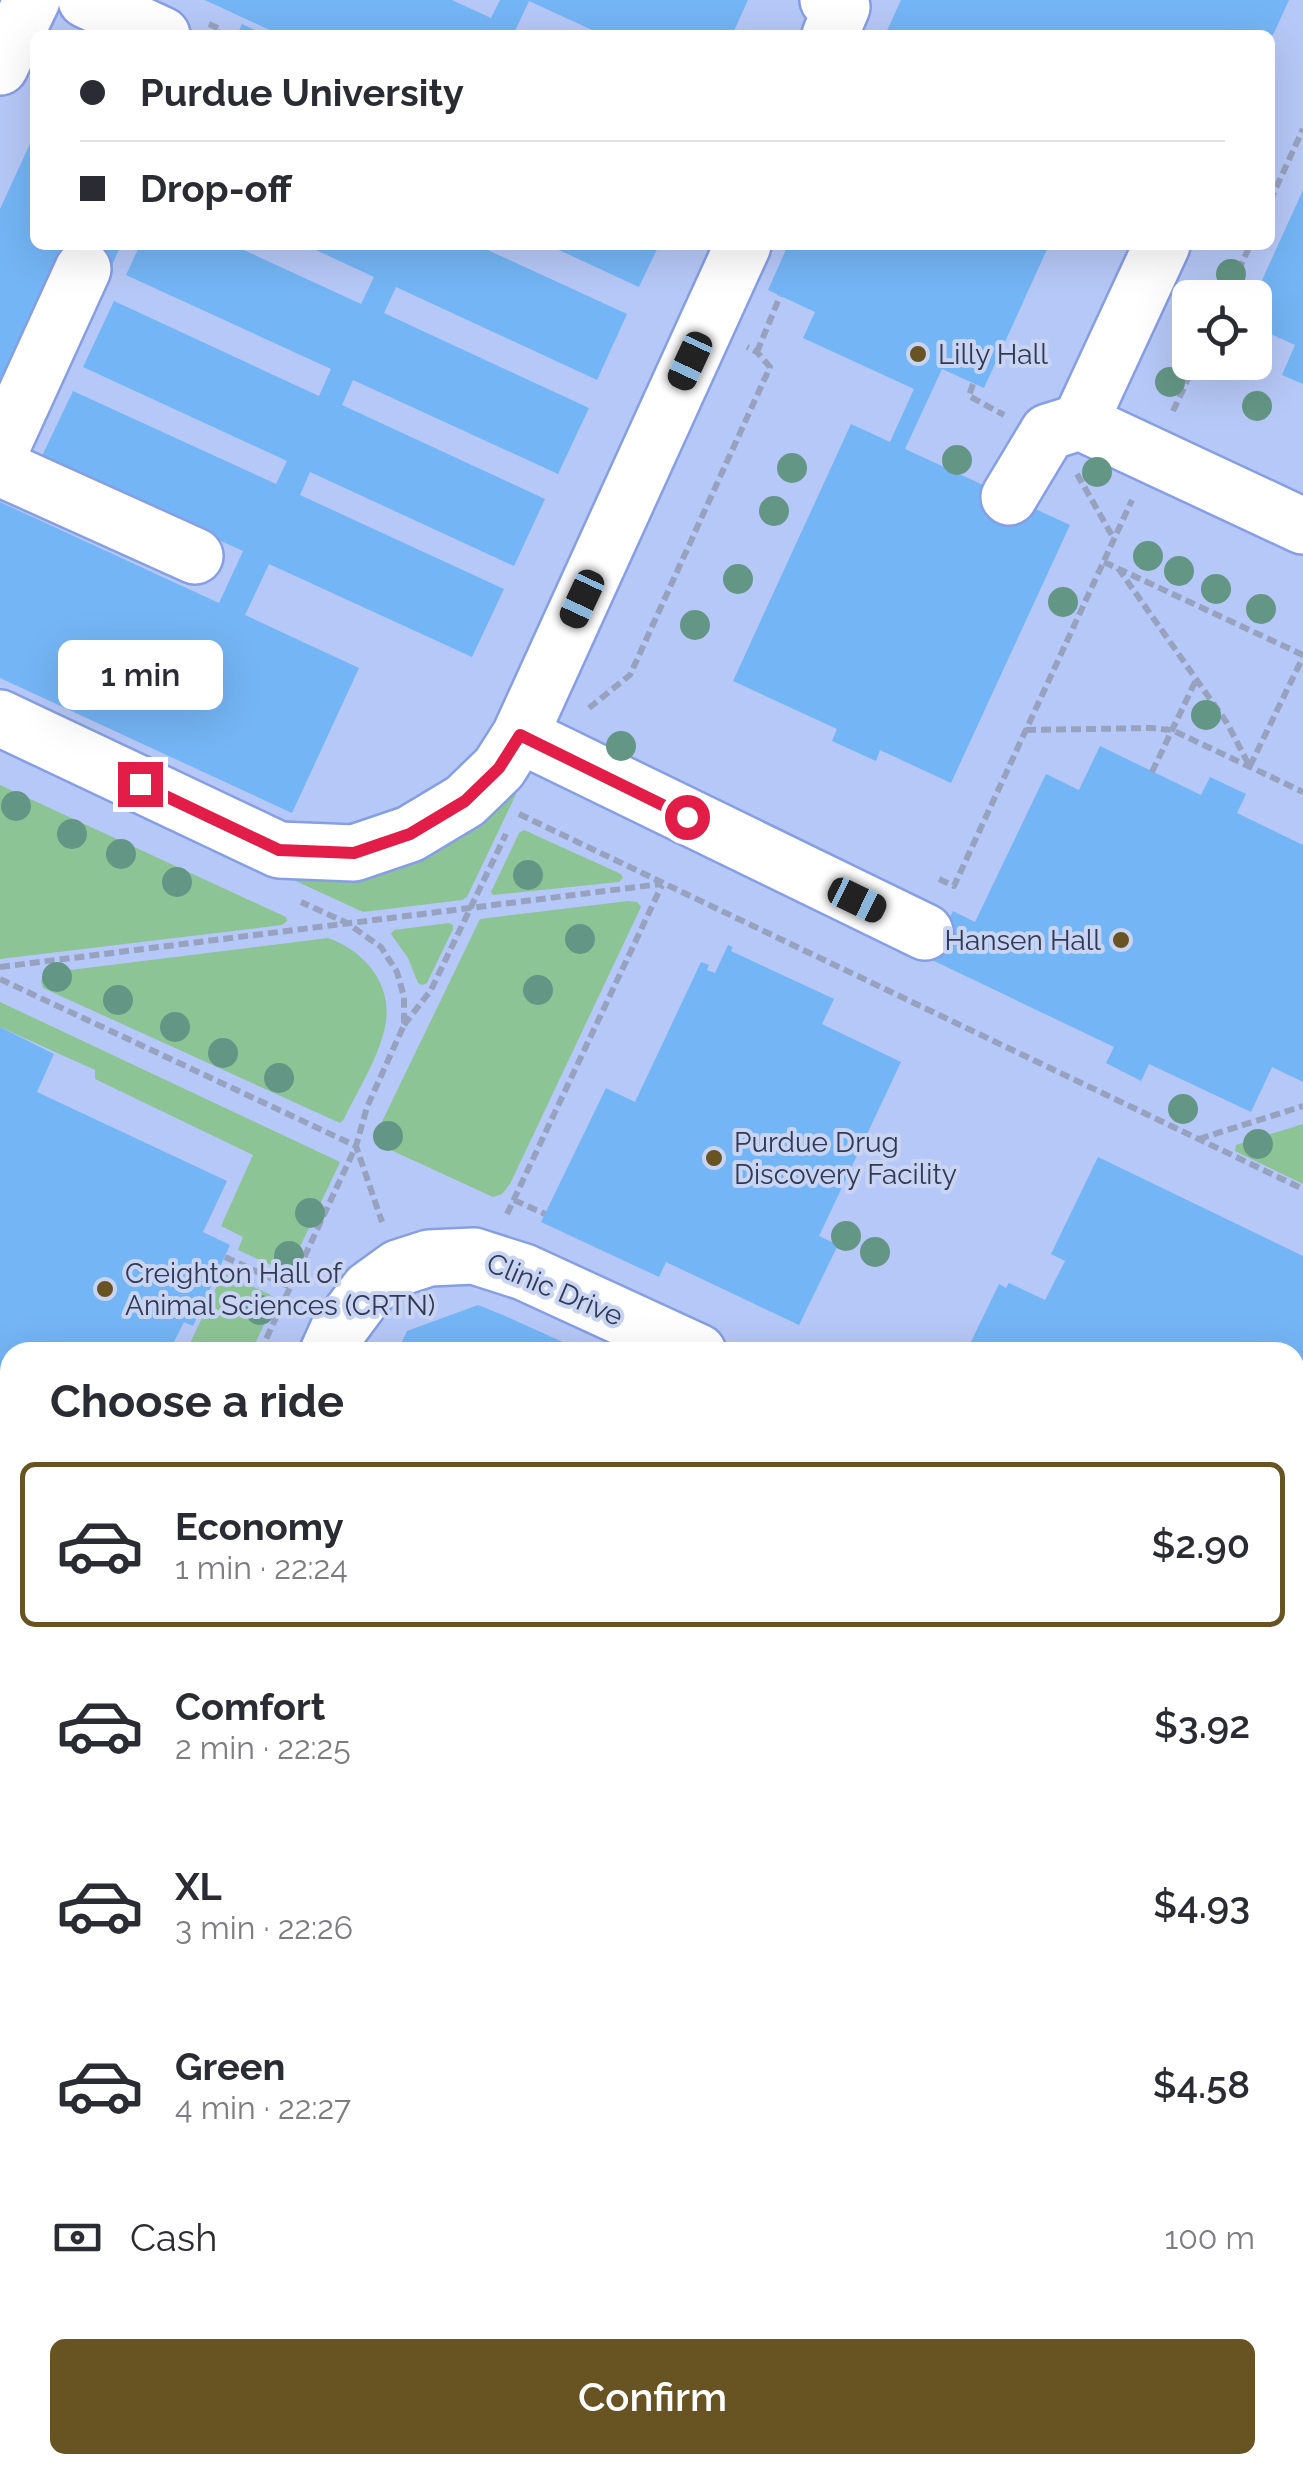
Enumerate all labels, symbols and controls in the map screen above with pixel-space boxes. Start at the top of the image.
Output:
text: Purdue University [140,70,464,115]
text: Drop-off [140,166,292,211]
map controls [1172,280,1272,380]
button: locate [1172,280,1272,380]
car [664,327,716,395]
place label: Lilly Hall [938,338,1048,371]
marker: Lilly Hall [907,343,929,365]
car [556,565,608,633]
callout: 1 min [58,639,222,709]
text: 1 min [101,656,180,693]
route end [118,762,163,807]
route start [665,795,710,840]
car [823,873,891,927]
place label: Hansen Hall [944,924,1101,957]
marker: Hansen Hall [1110,929,1132,951]
place label: Purdue Drug Discovery Facility [734,1126,957,1191]
marker: Purdue Drug Discovery Facility [703,1147,725,1169]
street label: Clinic Drive [482,1246,628,1333]
place label: Creighton Hall of Animal Sciences (CRTN) [125,1257,435,1322]
marker: Creighton Hall of Animal Sciences (CRTN) [94,1278,116,1300]
text: Choose a ride [50,1375,344,1428]
icon: car [55,1500,145,1590]
text: Economy [175,1504,344,1549]
text: $2.90 [1151,1522,1250,1567]
text: 1 min · 22:24 [175,1549,348,1586]
icon: car [55,1680,145,1770]
text: Comfort [175,1684,325,1729]
text: $3.92 [1154,1702,1250,1747]
text: 2 min · 22:25 [175,1729,351,1766]
icon: car [55,1860,145,1950]
text: XL [175,1864,222,1909]
text: $4.93 [1153,1882,1250,1927]
text: 3 min · 22:26 [175,1909,353,1946]
icon: car [55,2040,145,2130]
text: Green [175,2044,285,2089]
text: $4.58 [1153,2062,1250,2107]
text: 4 min · 22:27 [175,2089,351,2126]
icon: cash [50,2210,105,2265]
text: Cash [130,2215,217,2260]
text: 100 m [1165,2219,1255,2256]
button: Confirm [50,2339,1255,2454]

